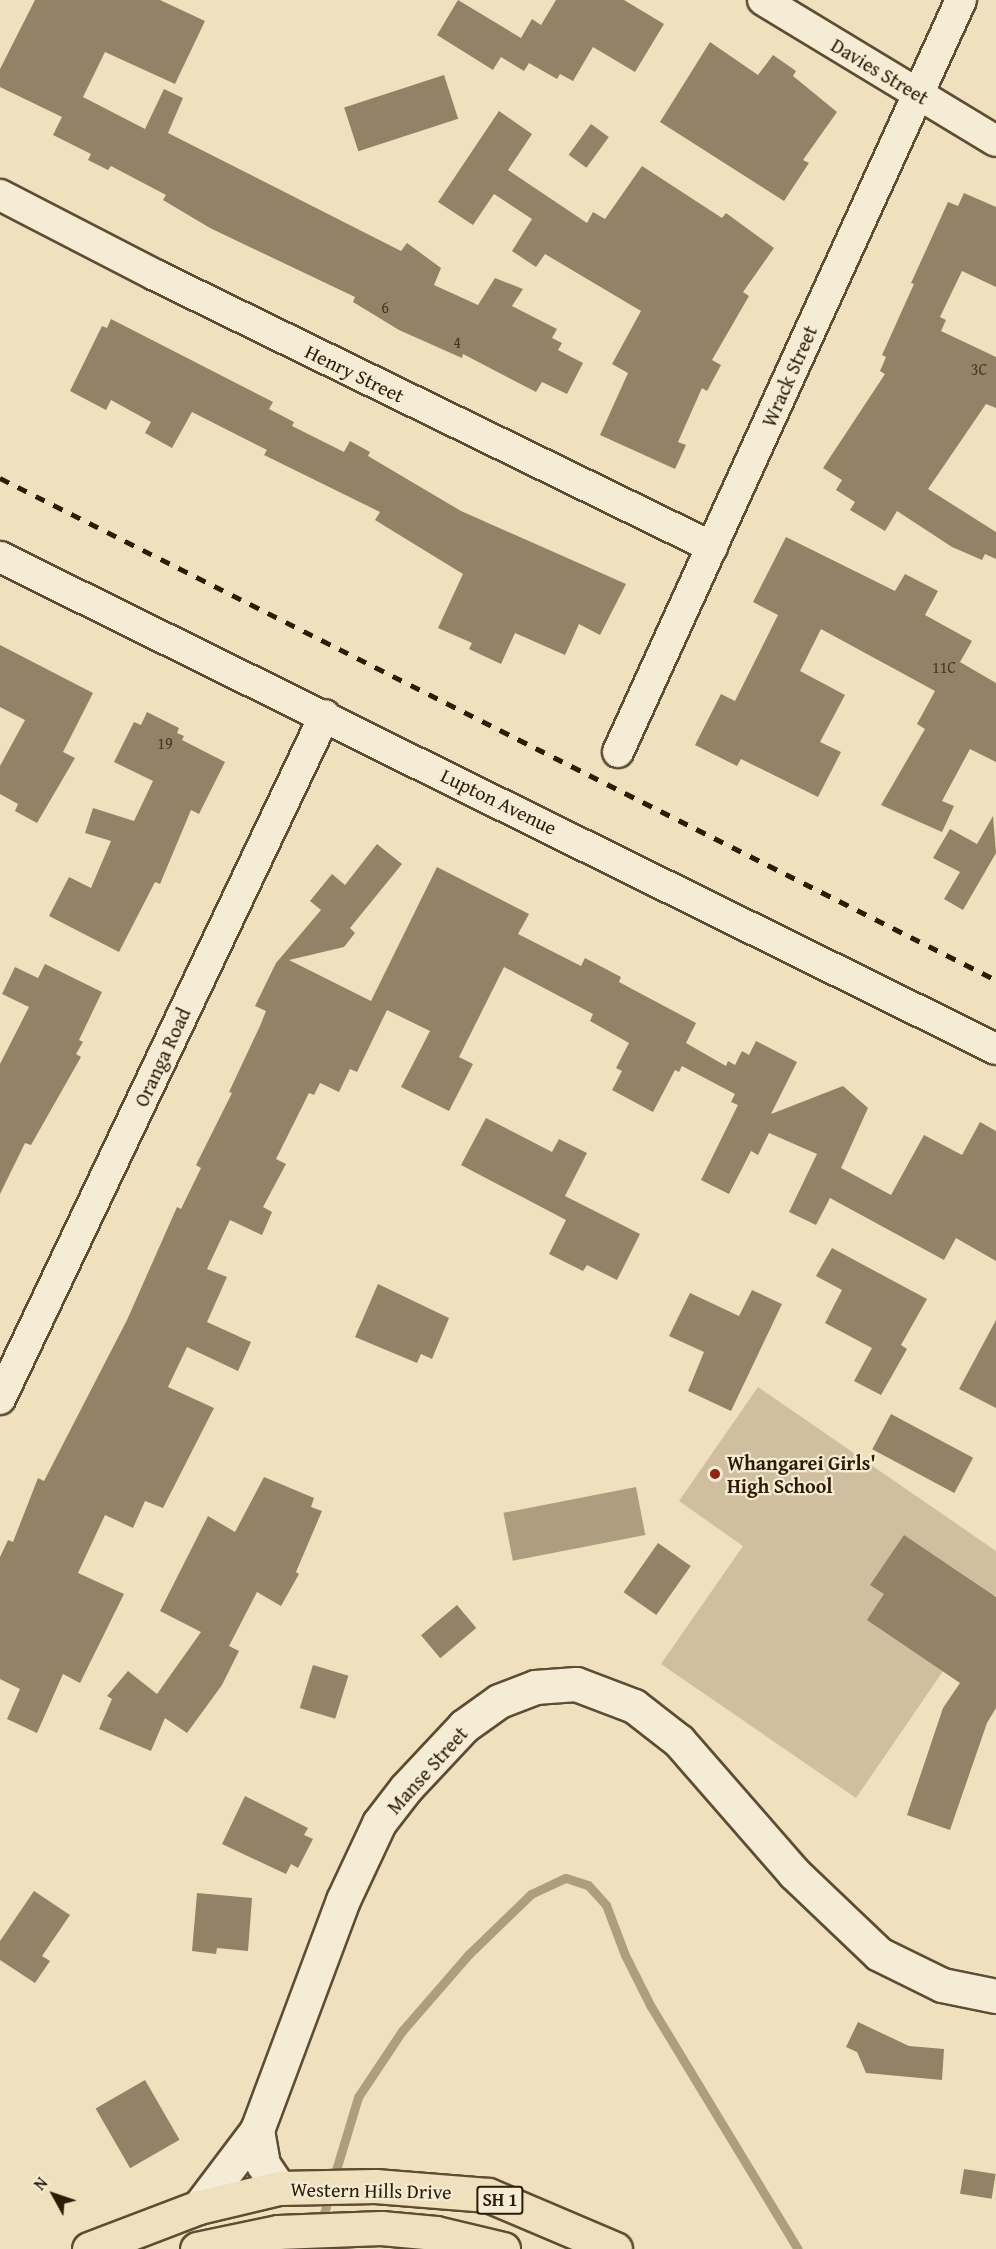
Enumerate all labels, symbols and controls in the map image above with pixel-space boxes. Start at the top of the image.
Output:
street label: Davies Street [827,33,933,109]
house number: 6 [381,297,389,317]
street label: Wrack Street [756,322,822,430]
house number: 4 [453,332,461,352]
street label: Henry Street [302,339,408,407]
house number: 3C [971,359,987,379]
house number: 11C [932,657,956,677]
house number: 19 [157,733,173,753]
street label: Lupton Avenue [437,763,561,839]
street label: Oranga Road [129,1004,195,1110]
place label: Whangarei Girls' High School [727,1450,876,1497]
marker: Whangarei Girls' High School [708,1467,722,1481]
street label: Manse Street [381,1721,473,1819]
north arrow [24,2165,84,2225]
text: N [28,2172,53,2195]
street label: Western Hills Drive [290,2177,452,2203]
road number: SH 1 [476,2185,524,2215]

